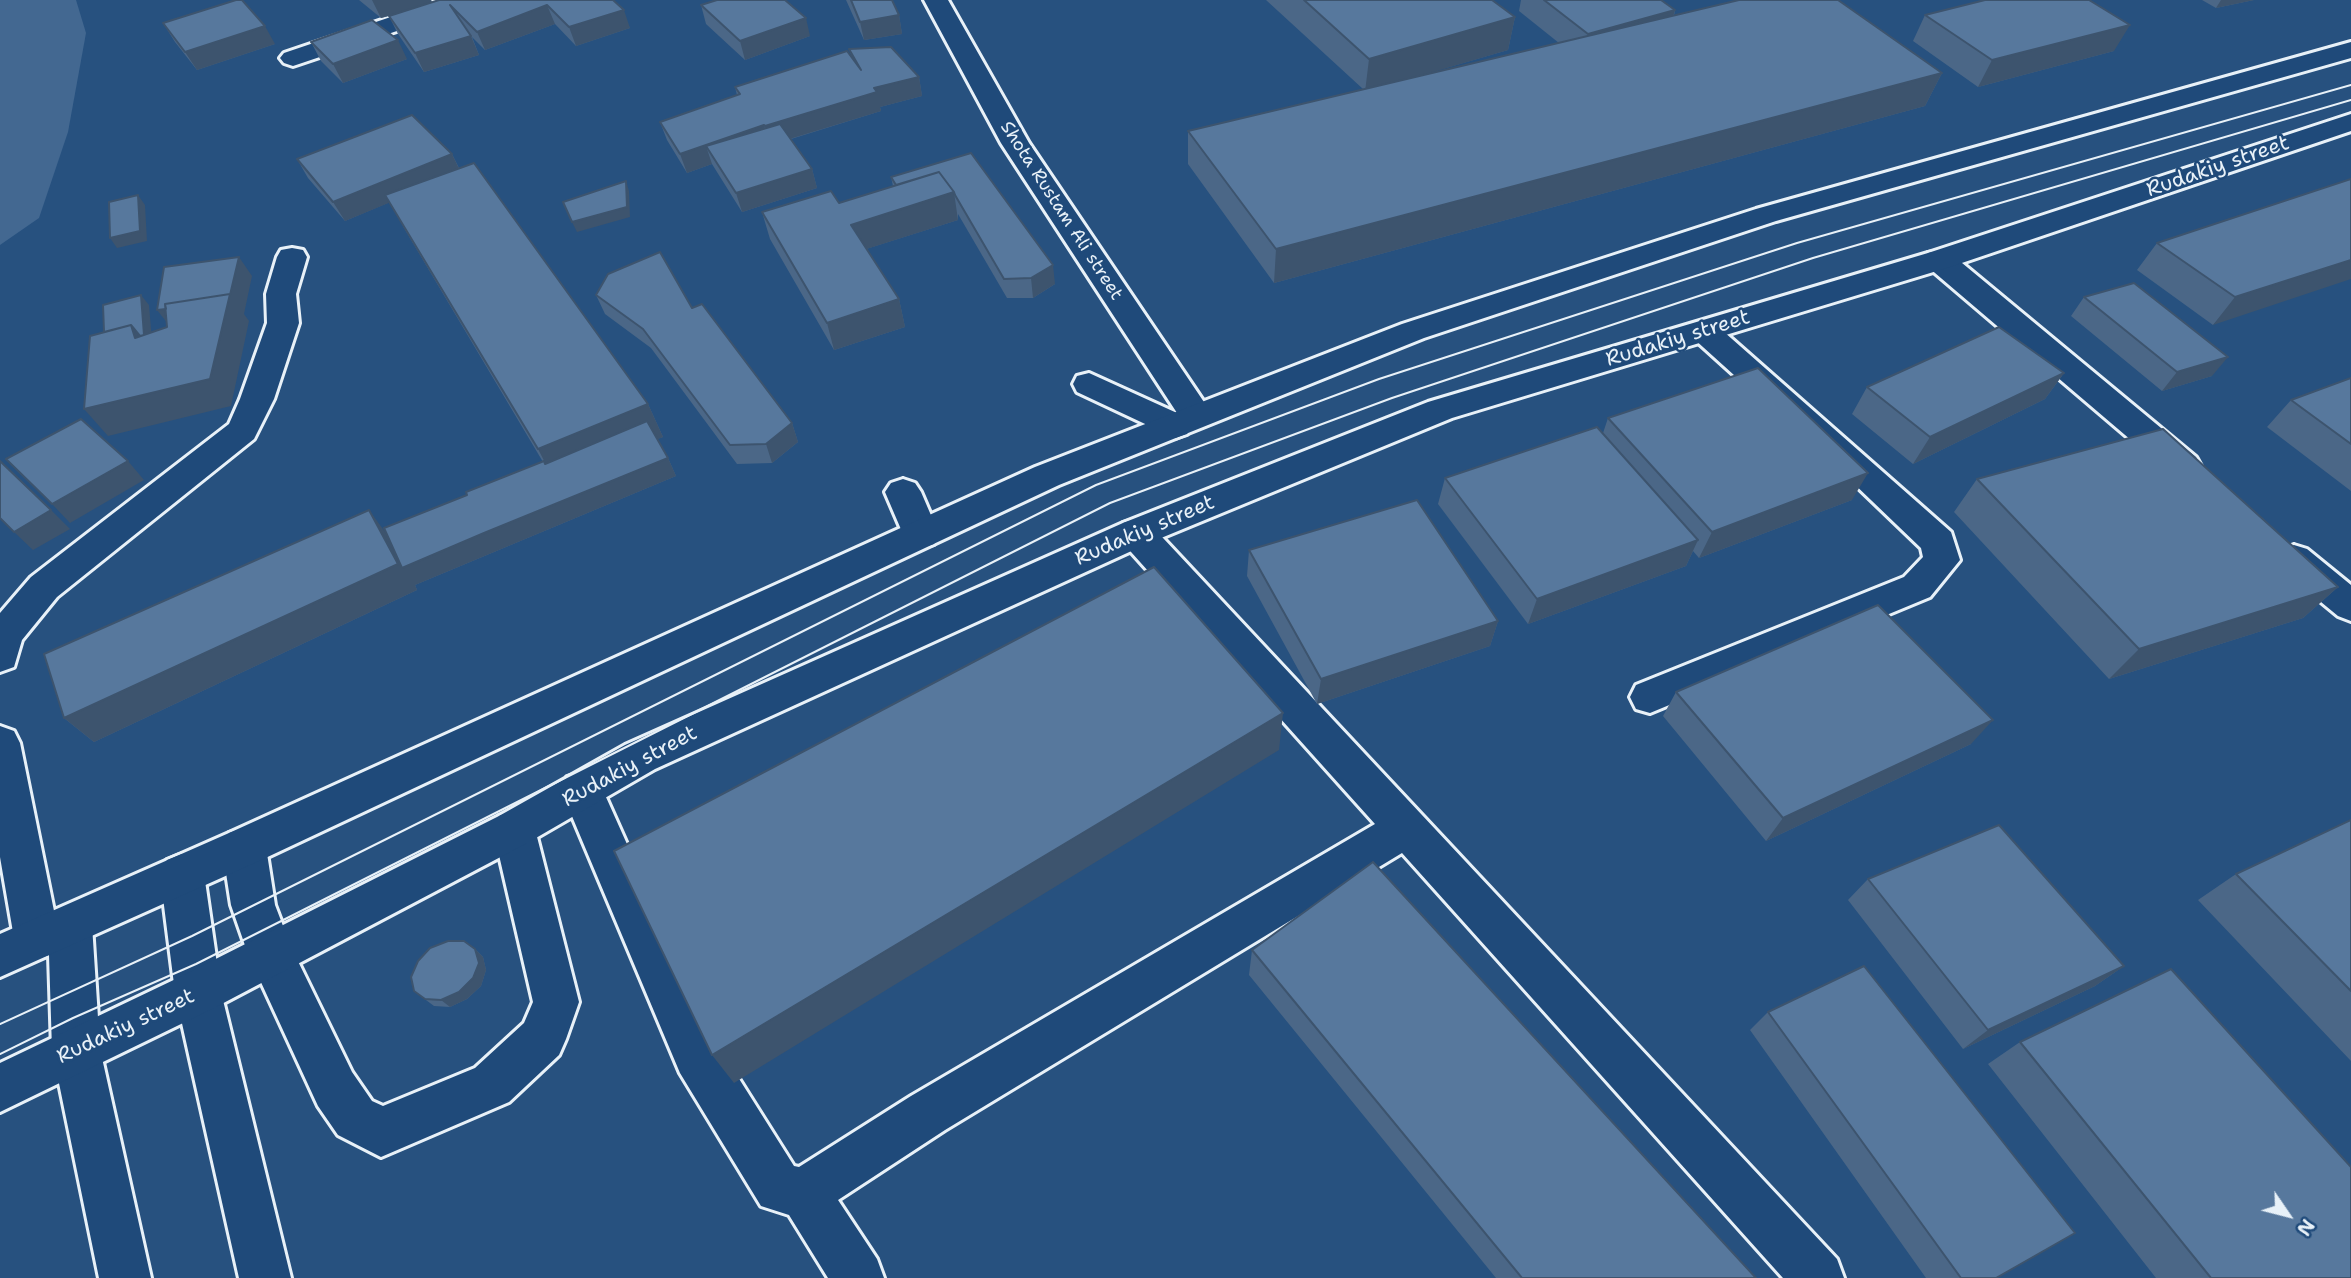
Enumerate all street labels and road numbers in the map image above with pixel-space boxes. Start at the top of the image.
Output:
street label: Shota Rustam Ali street [995,118,1127,304]
street label: Rudakiy street [2143,131,2293,203]
street label: Rudakiy street [1603,305,1753,373]
street label: Rudakiy street [1071,490,1219,572]
street label: Rudakiy street [558,721,702,813]
street label: Rudakiy street [53,984,199,1070]

